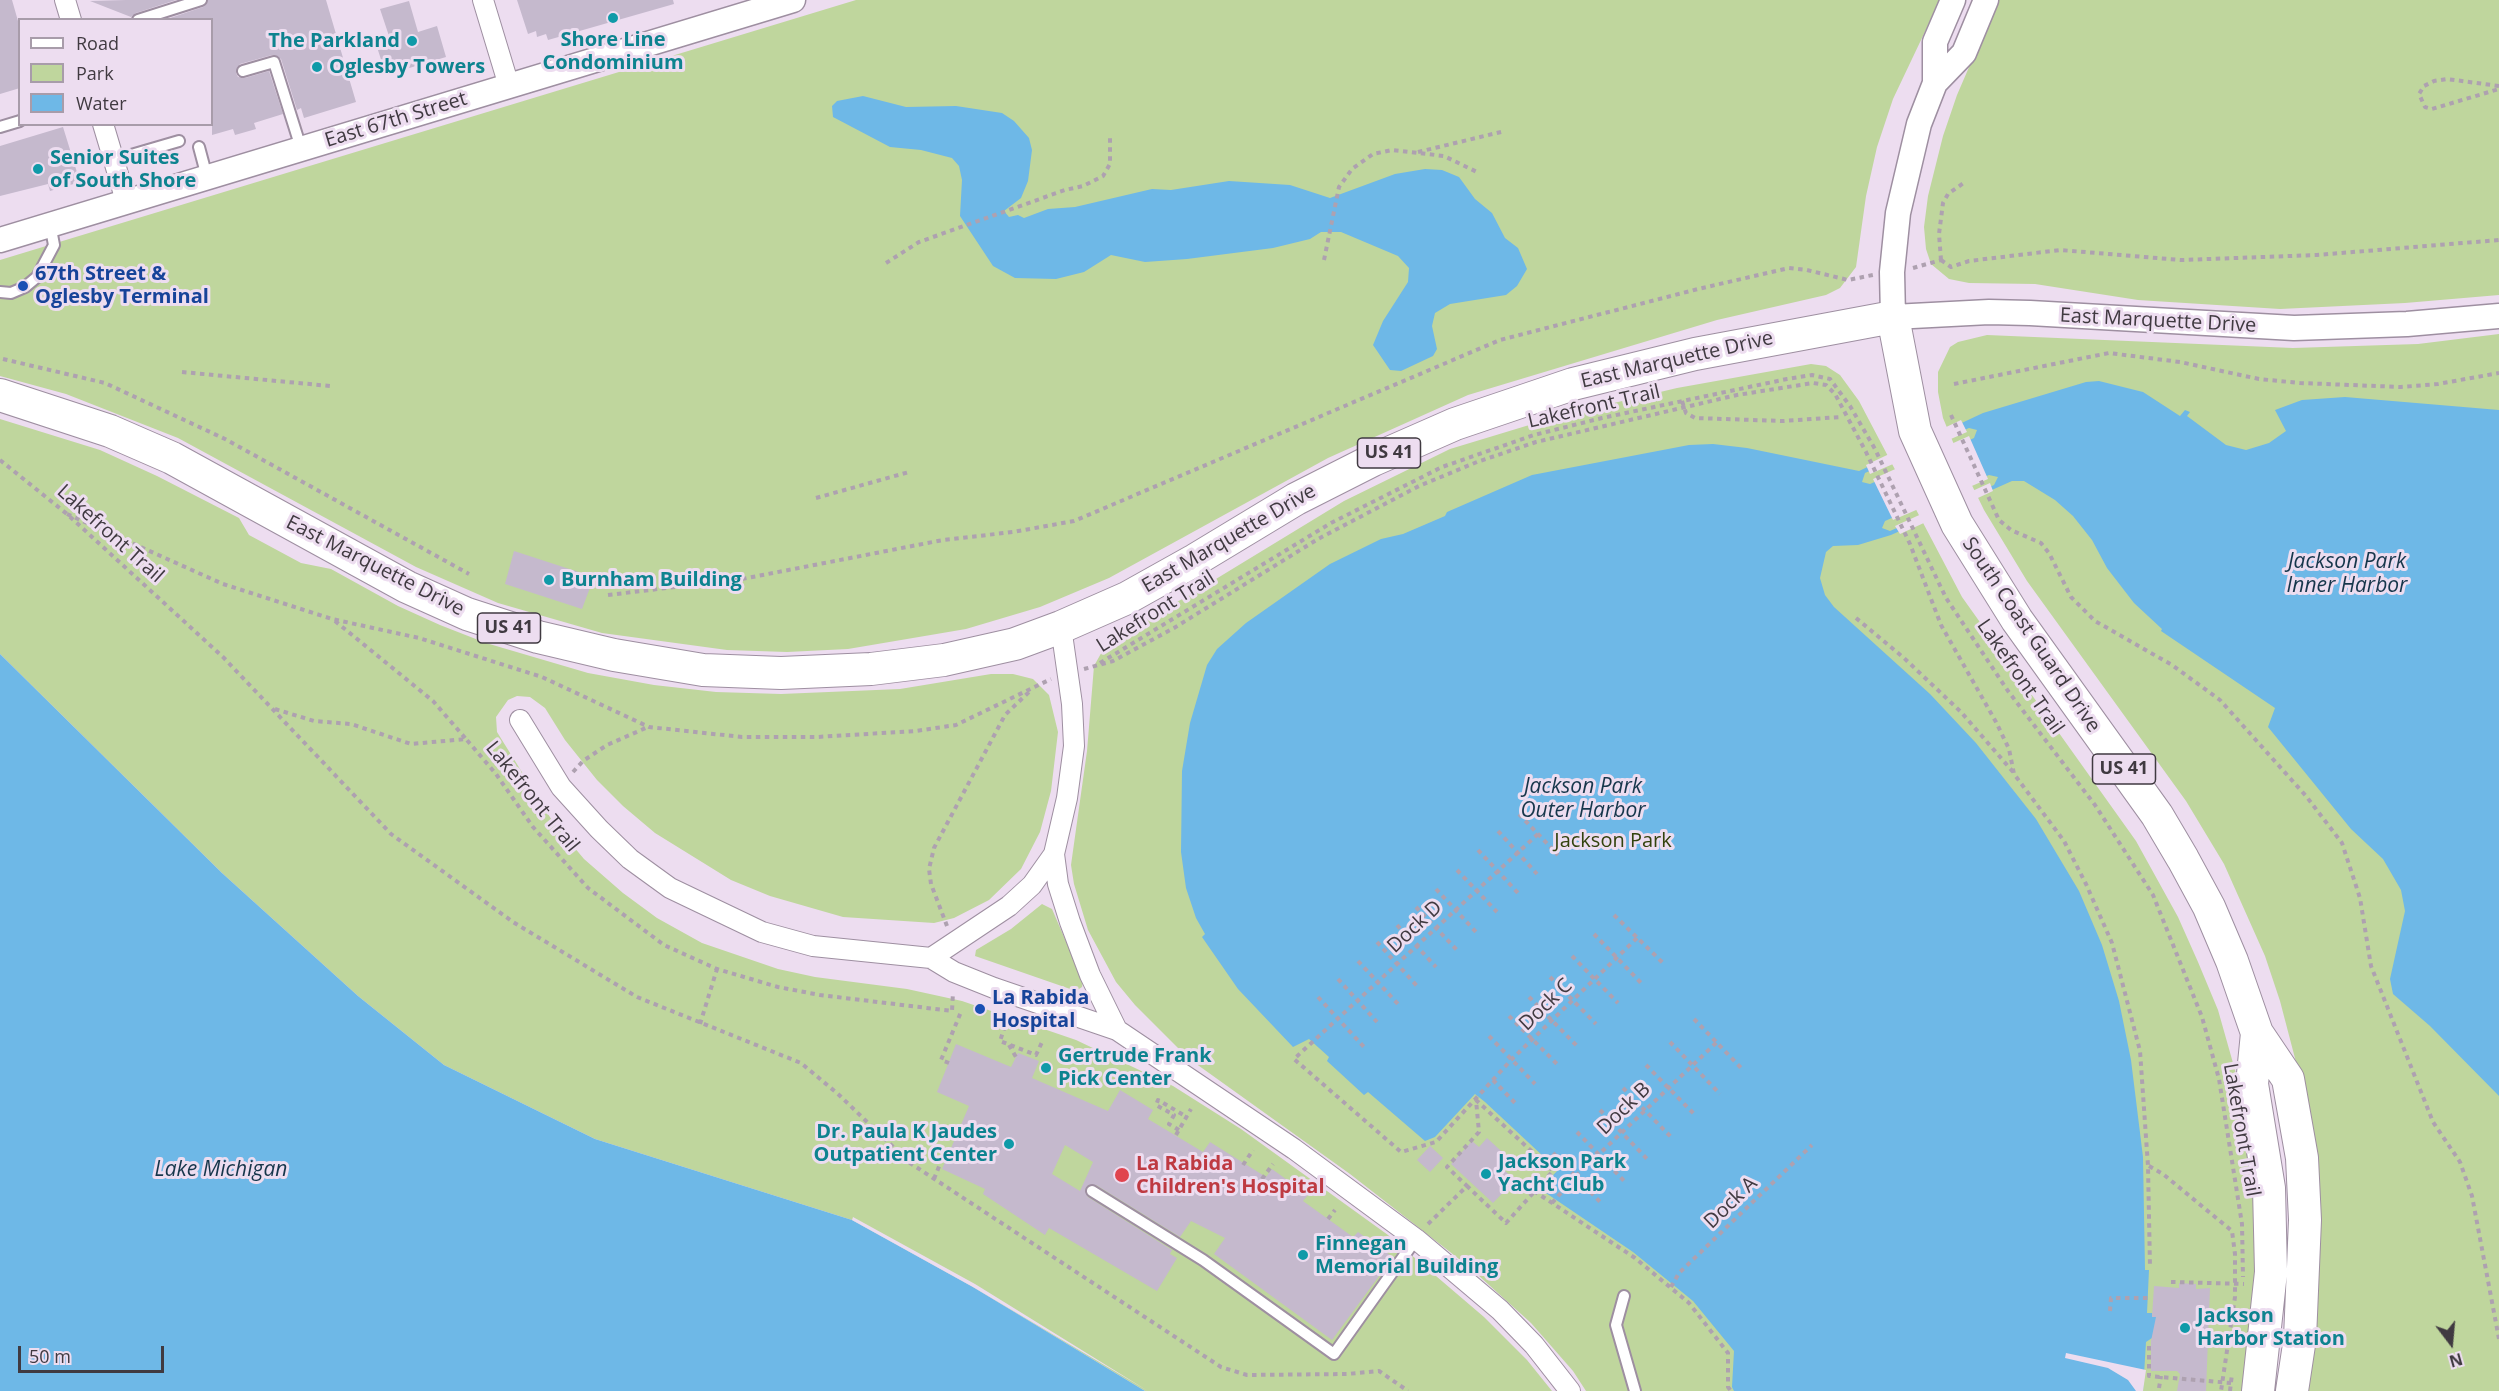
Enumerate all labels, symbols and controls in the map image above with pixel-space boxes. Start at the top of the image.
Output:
marker: Shore Line Condominium [606,11,620,25]
legend [18,18,213,126]
place label: Shore Line Condominium [542,28,684,75]
place label: The Parkland [268,29,400,53]
text: Road [76,31,119,55]
marker: The Parkland [405,34,419,48]
place label: Oglesby Towers [329,55,485,79]
marker: Oglesby Towers [310,60,324,74]
text: Park [76,61,114,85]
street label: East 67th Street [322,87,470,153]
text: Water [76,91,127,115]
place label: Senior Suites of South Shore [50,146,196,193]
marker: Senior Suites of South Shore [31,162,45,176]
place label: 67th Street & Oglesby Terminal [35,262,209,309]
marker: 67th Street & Oglesby Terminal [16,279,30,293]
street label: East Marquette Drive [2059,304,2257,338]
street label: East Marquette Drive [1578,326,1776,394]
street label: Lakefront Trail [1525,380,1663,434]
road number: US 41 [1358,438,1420,468]
street label: East Marquette Drive [1138,479,1320,599]
street label: Lakefront Trail [52,480,168,588]
street label: East Marquette Drive [282,511,468,621]
street label: South Coast Guard Drive [1957,533,2105,737]
water label: Jackson Park Inner Harbor [2287,549,2407,599]
street label: Lakefront Trail [1092,566,1220,658]
place label: Burnham Building [561,568,742,592]
marker: Burnham Building [542,573,556,587]
road number: US 41 [478,613,540,643]
street label: Lakefront Trail [1971,615,2069,739]
street label: Lakefront Trail [480,737,584,857]
road number: US 41 [2092,754,2156,784]
water label: Jackson Park Outer Harbor [1520,774,1646,824]
park label: Jackson Park [1554,829,1672,853]
street label: Dock D [1383,896,1447,958]
street label: Dock C [1514,974,1578,1036]
place label: La Rabida Hospital [992,986,1089,1033]
marker: La Rabida Hospital [973,1002,987,1016]
place label: Gertrude Frank Pick Center [1058,1044,1212,1091]
marker: Gertrude Frank Pick Center [1039,1061,1053,1075]
street label: Lakefront Trail [2217,1061,2265,1199]
street label: Dock B [1592,1078,1656,1140]
place label: Dr. Paula K Jaudes Outpatient Center [814,1120,997,1167]
marker: Dr. Paula K Jaudes Outpatient Center [1002,1137,1016,1151]
place label: Jackson Park Yacht Club [1498,1150,1626,1197]
place label: La Rabida Children's Hospital [1136,1152,1325,1199]
water label: Lake Michigan [155,1157,287,1183]
marker: La Rabida Children's Hospital [1113,1166,1131,1184]
marker: Jackson Park Yacht Club [1479,1167,1493,1181]
street label: Dock A [1699,1172,1763,1234]
place label: Finnegan Memorial Building [1315,1232,1498,1279]
marker: Finnegan Memorial Building [1296,1248,1310,1262]
place label: Jackson Harbor Station [2197,1304,2345,1351]
north arrow [2421,1313,2481,1373]
marker: Jackson Harbor Station [2178,1321,2192,1335]
scale bar [21,1334,166,1372]
text: 50 m [29,1344,71,1368]
text: N [2447,1348,2465,1373]

